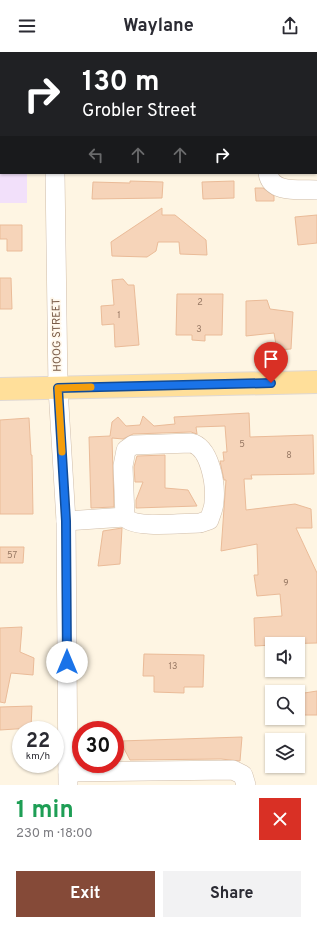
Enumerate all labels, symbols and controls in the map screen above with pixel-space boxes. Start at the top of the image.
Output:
icon: menu [16,15,38,37]
text: Waylane [123,15,194,38]
icon: share [279,15,301,37]
text: 130 m [82,65,160,101]
icon: right [16,68,68,120]
text: Grobler Street [82,100,196,123]
icon: left [85,144,107,166]
icon: ahead [127,144,149,166]
icon: ahead [169,144,191,166]
icon: right [211,144,233,166]
house number: 2 [197,297,203,308]
street label: HOOG STREET [49,298,65,372]
house number: 1 [117,310,121,321]
house number: 3 [196,324,202,335]
pin [254,342,288,383]
icon: arrive [260,348,282,370]
house number: 5 [239,439,245,450]
house number: 8 [286,450,292,461]
house number: 57 [7,550,17,561]
house number: 9 [283,578,289,589]
map controls [265,637,305,773]
button: sound [265,637,305,677]
position arrow [46,641,88,683]
house number: 13 [169,661,177,672]
button: search [265,685,305,725]
speed limit sign: 30 [72,721,124,773]
text: 22 [26,729,50,755]
button: layers [265,733,305,773]
text: km/h [26,750,50,763]
text: 1 min [16,796,74,826]
button: close [259,798,301,840]
text: 230 m · 18:00 [16,826,92,842]
button: Exit [16,871,155,917]
button: Share [163,871,301,917]

